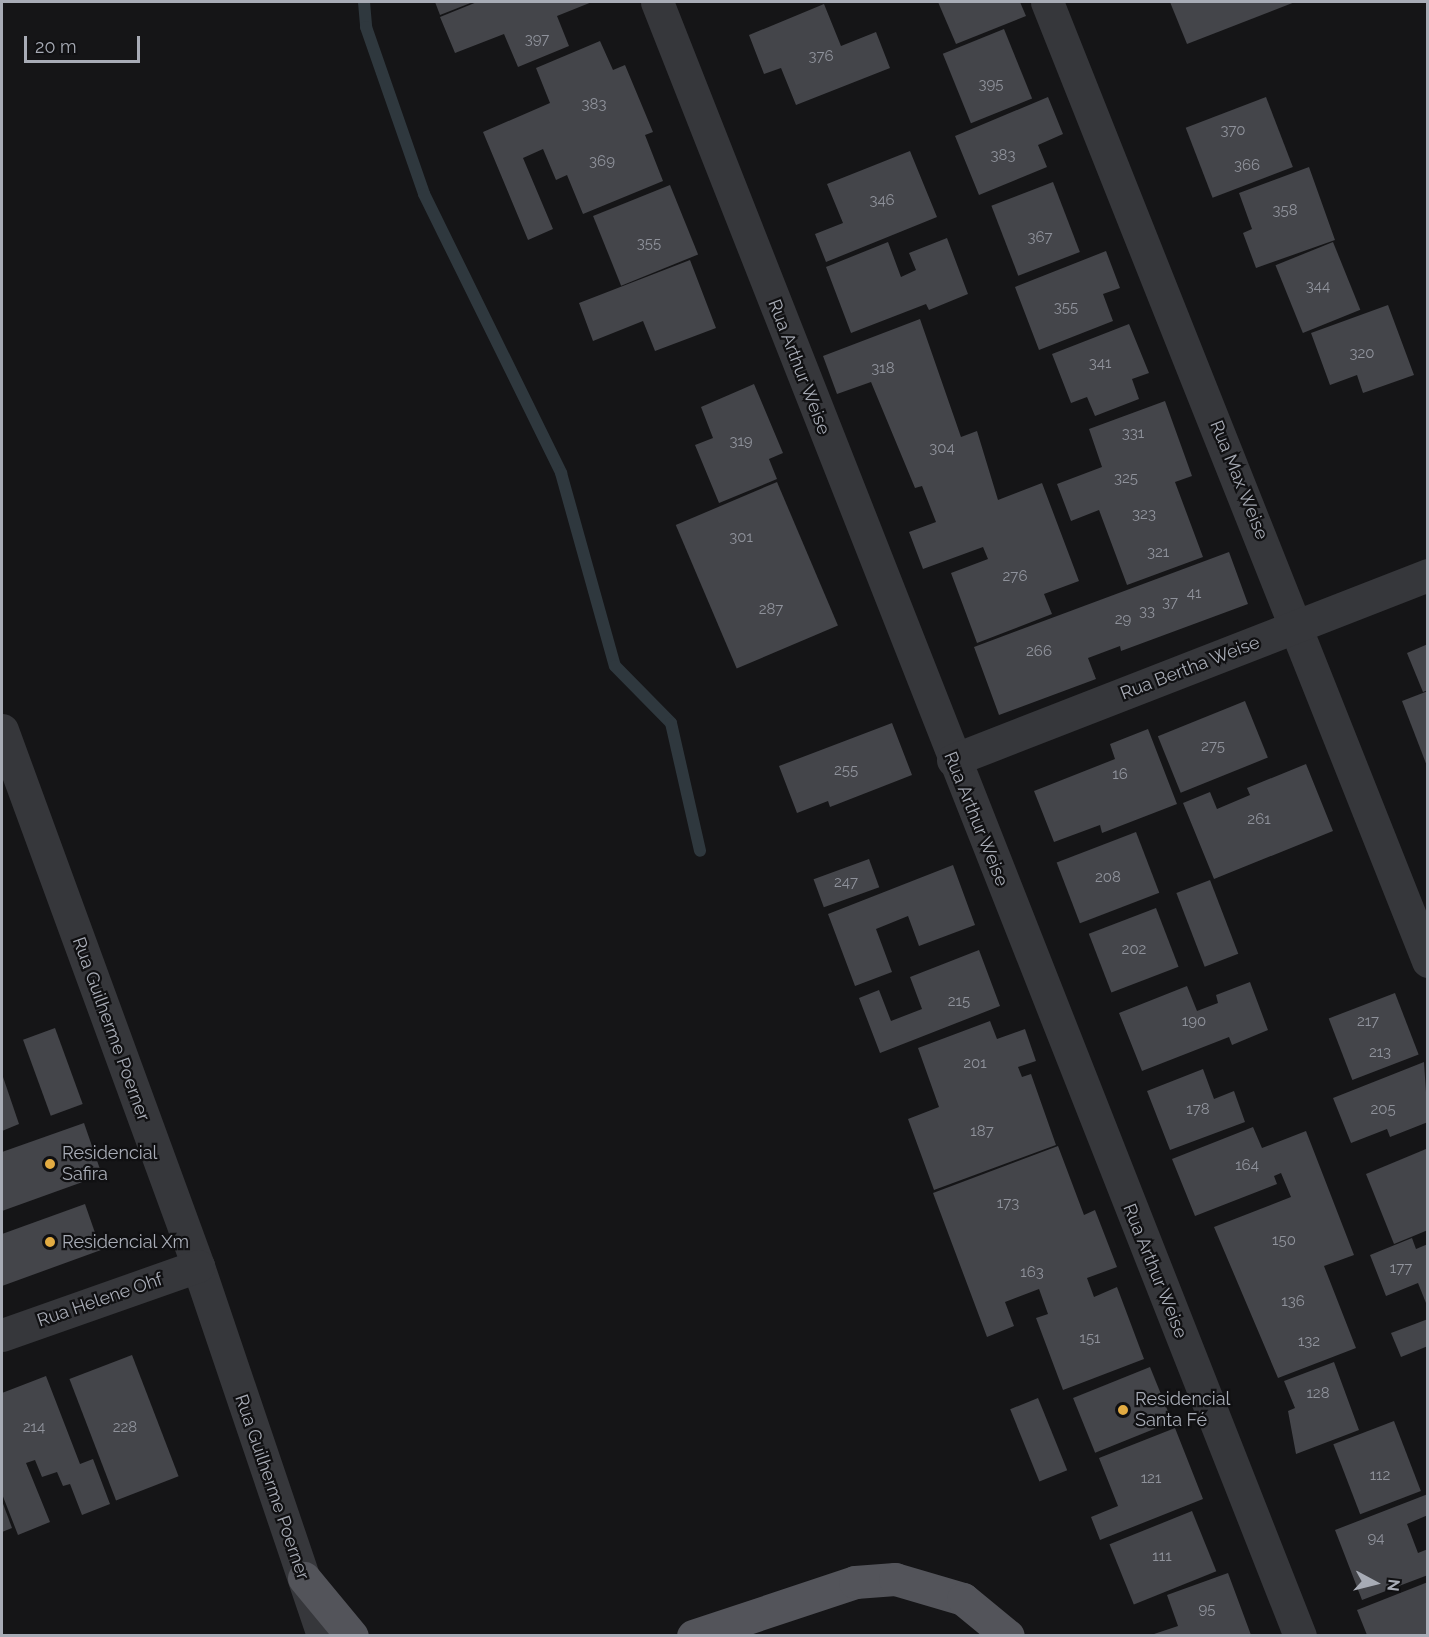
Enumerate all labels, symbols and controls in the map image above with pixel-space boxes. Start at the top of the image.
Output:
scale bar [27,24,142,62]
house number: 397 [525,31,549,49]
text: 20 m [35,36,77,57]
house number: 376 [808,48,834,66]
house number: 395 [979,76,1003,94]
house number: 383 [582,96,606,114]
house number: 370 [1220,122,1246,140]
house number: 383 [991,147,1015,165]
house number: 369 [589,153,615,171]
house number: 366 [1234,157,1260,175]
house number: 346 [869,192,895,210]
house number: 358 [1272,202,1298,220]
house number: 367 [1027,229,1053,247]
house number: 355 [637,235,661,253]
house number: 344 [1306,278,1330,296]
street label: Rua Arthur Weise [763,296,835,438]
house number: 355 [1054,299,1078,317]
house number: 320 [1349,345,1375,363]
house number: 341 [1089,355,1111,373]
house number: 318 [871,360,895,378]
street label: Rua Max Weise [1205,417,1273,543]
house number: 331 [1122,425,1144,443]
house number: 319 [729,433,753,451]
house number: 304 [929,440,955,458]
house number: 325 [1114,470,1138,488]
house number: 323 [1132,506,1156,524]
house number: 301 [729,529,753,547]
house number: 321 [1147,544,1169,562]
house number: 276 [1003,568,1027,586]
house number: 41 [1187,585,1201,603]
house number: 37 [1162,594,1178,612]
house number: 287 [759,601,783,619]
house number: 33 [1139,603,1155,621]
house number: 29 [1115,611,1131,629]
street label: Rua Bertha Weise [1117,631,1263,705]
house number: 266 [1026,643,1052,661]
house number: 275 [1201,738,1225,756]
street label: Rua Arthur Weise [939,748,1013,890]
house number: 255 [834,762,858,780]
house number: 16 [1112,766,1128,784]
house number: 261 [1247,811,1271,829]
house number: 208 [1095,869,1121,887]
house number: 247 [834,874,858,892]
street label: Rua Guilherme Poerner [68,934,154,1124]
house number: 202 [1122,941,1146,959]
house number: 215 [948,993,970,1011]
house number: 190 [1182,1013,1206,1031]
house number: 217 [1357,1013,1379,1031]
house number: 213 [1369,1044,1391,1062]
house number: 201 [963,1055,987,1073]
house number: 178 [1186,1101,1210,1119]
house number: 205 [1370,1101,1396,1119]
house number: 187 [970,1123,994,1141]
place label: Residencial Safira [62,1143,157,1186]
marker: Residencial Safira [43,1157,57,1171]
house number: 164 [1235,1157,1259,1175]
house number: 173 [997,1195,1019,1213]
street label: Rua Arthur Weise [1118,1200,1192,1342]
place label: Residencial Xm [62,1231,190,1253]
house number: 150 [1272,1232,1296,1250]
marker: Residencial Xm [43,1235,57,1249]
house number: 177 [1390,1260,1412,1278]
house number: 163 [1020,1264,1044,1282]
street label: Rua Helene Ohf [34,1268,166,1332]
house number: 136 [1281,1293,1305,1311]
house number: 151 [1079,1330,1101,1348]
house number: 132 [1298,1333,1320,1351]
house number: 128 [1306,1385,1330,1403]
place label: Residencial Santa Fé [1135,1389,1230,1432]
street label: Rua Guilherme Poerner [230,1392,314,1582]
marker: Residencial Santa Fé [1116,1403,1130,1417]
house number: 214 [23,1419,45,1437]
house number: 228 [113,1419,137,1437]
house number: 112 [1370,1467,1390,1485]
house number: 121 [1141,1470,1161,1488]
house number: 94 [1368,1530,1384,1548]
house number: 111 [1152,1548,1172,1566]
north arrow [1345,1553,1405,1613]
text: N [1383,1578,1404,1592]
house number: 95 [1199,1601,1215,1619]

